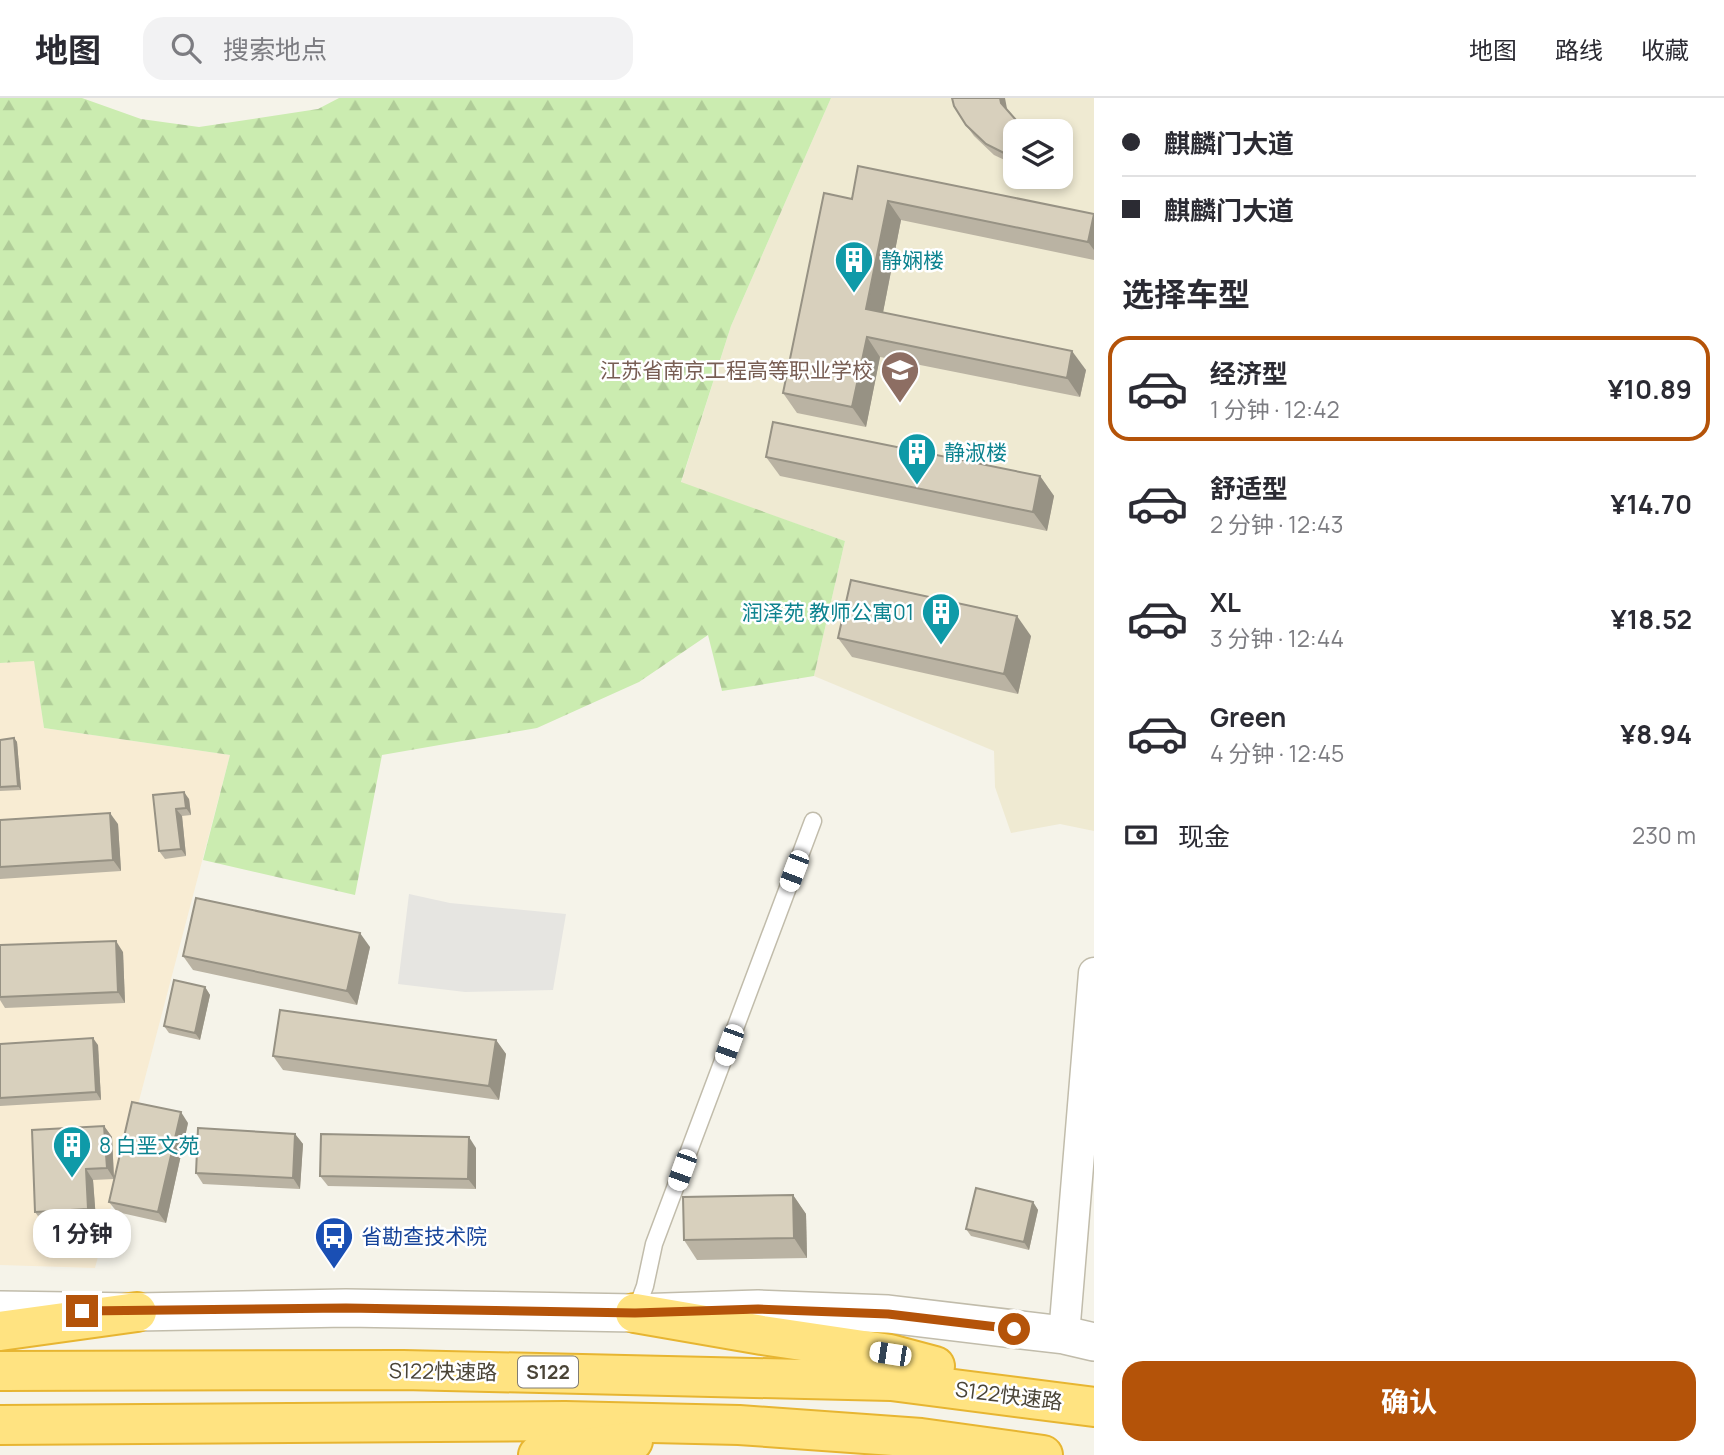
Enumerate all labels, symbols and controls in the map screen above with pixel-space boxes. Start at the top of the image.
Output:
search box [143,17,633,80]
text: 地图 [35,27,101,72]
icon: search [167,29,205,67]
text: 搜索地点 [223,31,327,67]
text: 地图 [1469,33,1517,66]
text: 路线 [1555,33,1603,66]
text: 收藏 [1641,33,1689,66]
map controls [1003,119,1073,189]
button: layers [1003,119,1073,189]
text: 麒麟门大道 [1164,125,1294,161]
text: 麒麟门大道 [1164,192,1294,228]
building icon: 静娴楼 [833,239,875,294]
place label: 静娴楼 [881,246,944,274]
text: 选择车型 [1122,272,1250,316]
school or university icon: 江苏省南京工程高等职业学校 [879,349,921,404]
text: 经济型 [1210,355,1288,391]
place label: 江苏省南京工程高等职业学校 [600,356,873,384]
icon: car [1126,357,1189,420]
text: ¥10.89 [1608,371,1692,407]
text: 1 分钟 · 12:42 [1210,393,1340,425]
building icon: 静淑楼 [896,431,938,486]
place label: 静淑楼 [944,438,1007,466]
text: 舒适型 [1210,470,1288,506]
icon: car [1126,472,1189,535]
text: ¥14.70 [1611,486,1692,522]
text: 2 分钟 · 12:43 [1210,508,1343,540]
text: XL [1210,584,1241,620]
icon: car [1126,587,1189,650]
building icon: 润泽苑 教师公寓01 [920,591,962,646]
place label: 润泽苑 教师公寓01 [742,598,914,626]
text: ¥18.52 [1611,601,1692,637]
text: 3 分钟 · 12:44 [1210,622,1344,654]
text: Green [1210,699,1286,735]
icon: car [1126,702,1189,765]
text: ¥8.94 [1620,716,1692,752]
text: 4 分钟 · 12:45 [1210,737,1344,769]
icon: cash [1122,816,1160,854]
text: 现金 [1178,818,1230,854]
text: 230 m [1632,819,1696,851]
car [777,848,812,894]
car [712,1022,747,1068]
building icon: 8 白垩文苑 [51,1124,93,1179]
place label: 8 白垩文苑 [99,1131,199,1159]
car [665,1147,700,1193]
callout: 1 分钟 [33,1210,131,1258]
bus stop icon: 省勘查技术院 [313,1215,355,1270]
text: 1 分钟 [52,1217,112,1249]
place label: 省勘查技术院 [361,1222,487,1250]
route end [66,1295,98,1327]
route start [998,1313,1030,1345]
car [868,1340,913,1368]
street label: S122快速路 [389,1356,497,1386]
road number: S122 [518,1356,578,1388]
button: 确认 [1122,1361,1696,1441]
street label: S122快速路 [954,1375,1064,1415]

